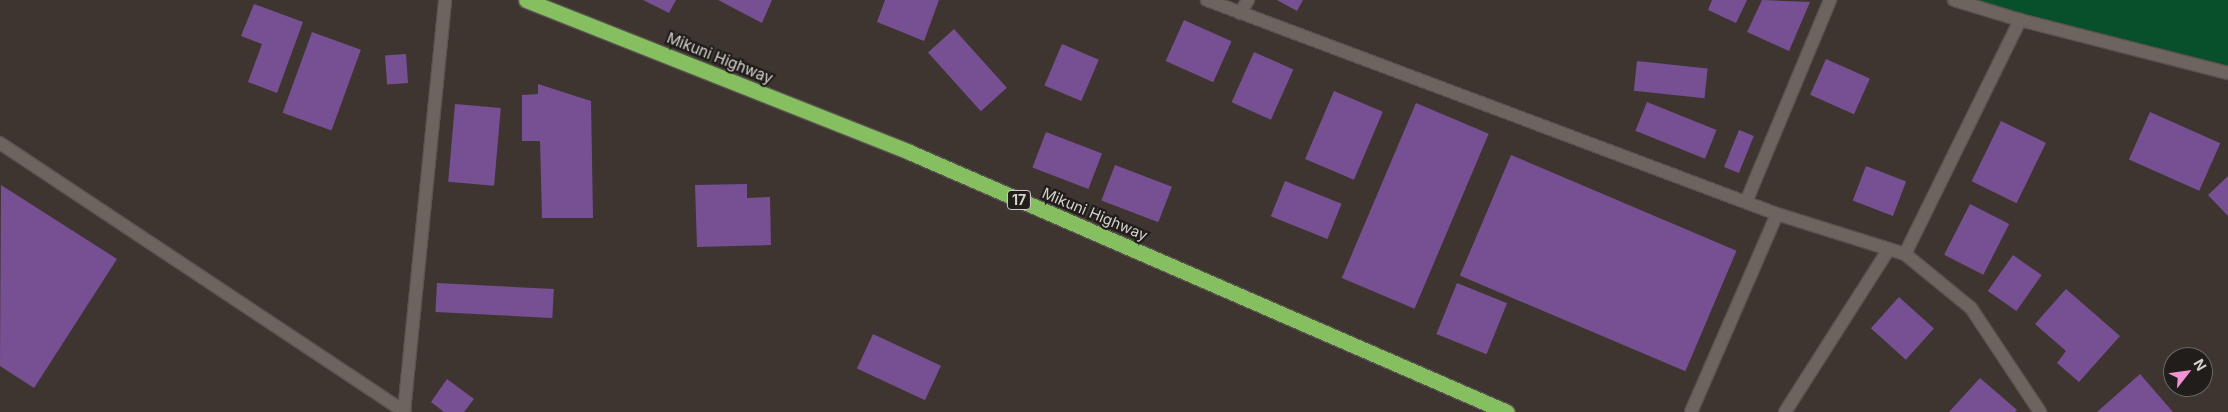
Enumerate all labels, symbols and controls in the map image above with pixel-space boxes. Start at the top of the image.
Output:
street label: Mikuni Highway [664,29,776,87]
street label: Mikuni Highway [1040,184,1150,244]
road number: 17 [1006,188,1032,212]
north arrow [2163,347,2213,397]
text: N [2191,356,2211,374]

